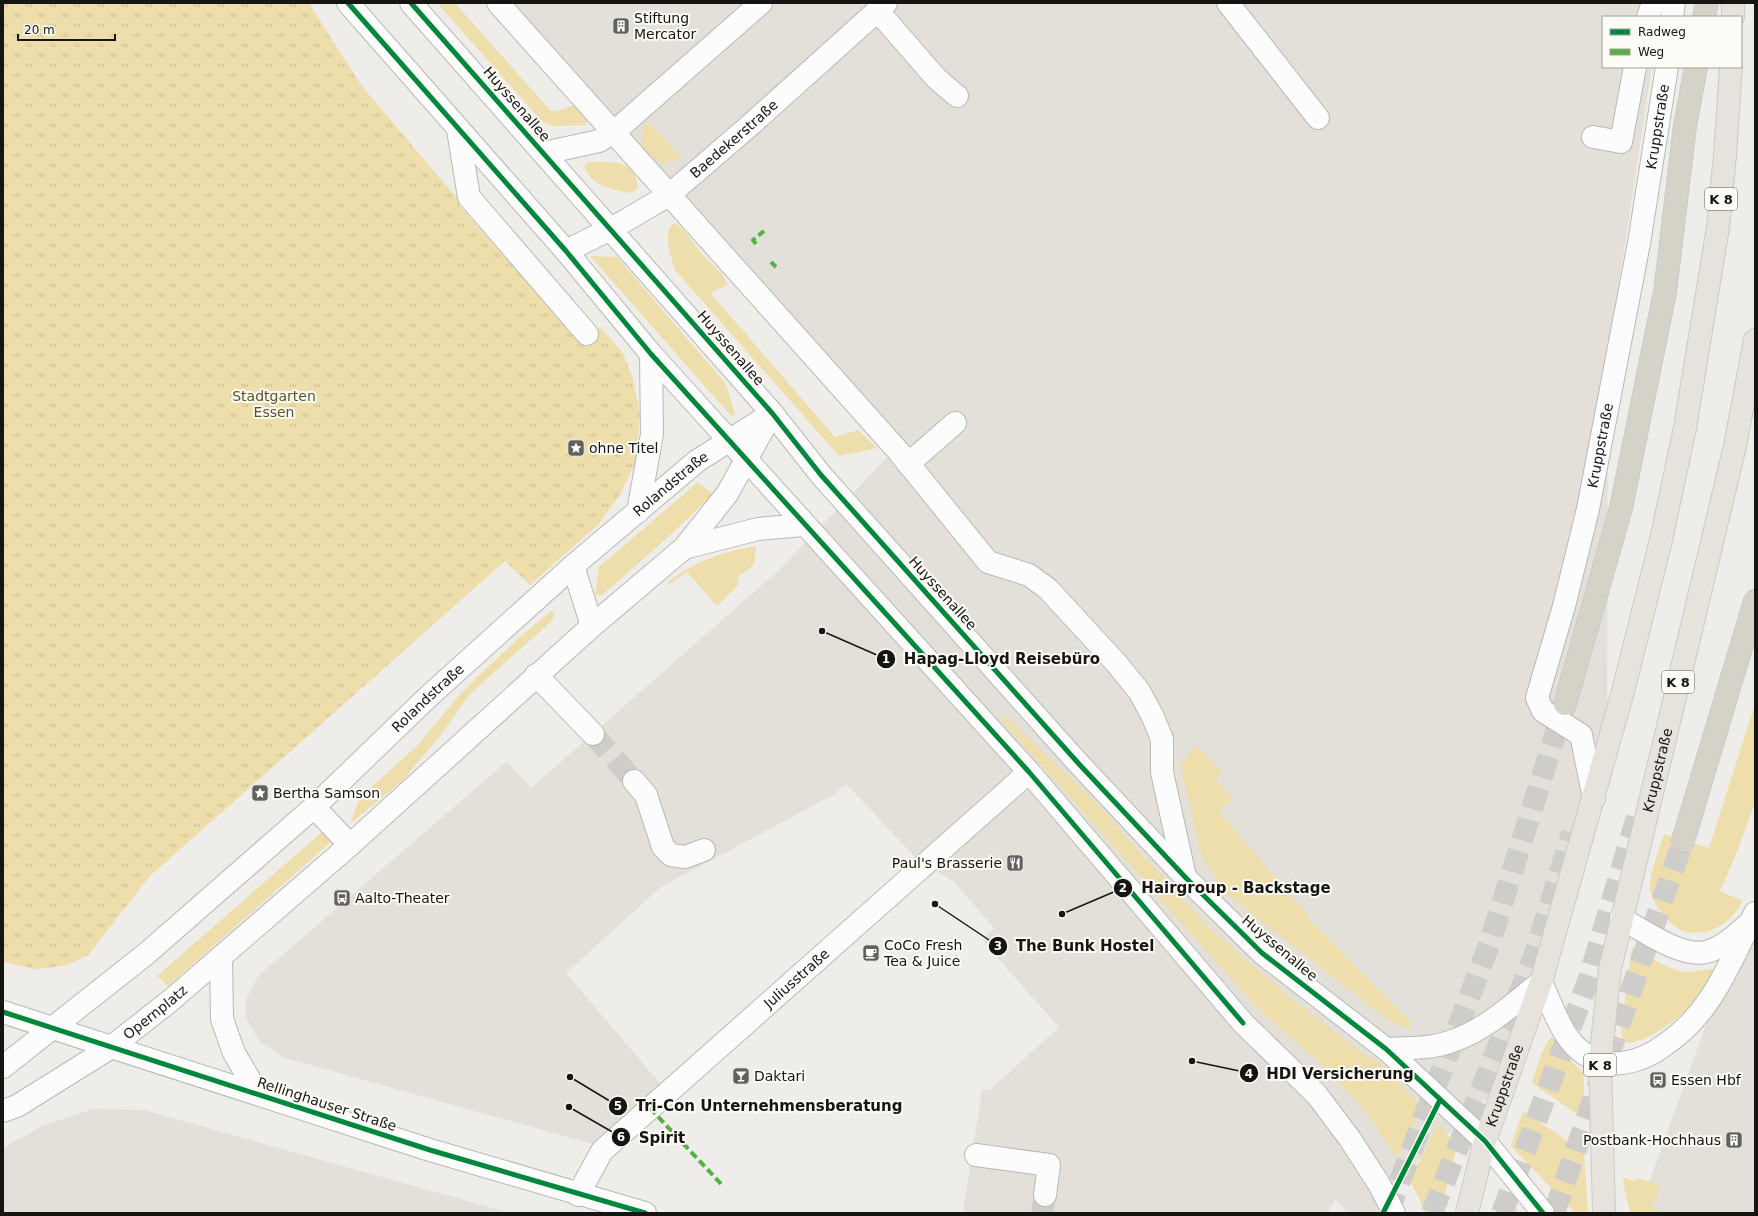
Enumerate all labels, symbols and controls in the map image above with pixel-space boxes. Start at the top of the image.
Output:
place label: Stiftung Mercator [634,10,696,42]
scale bar [18,16,115,42]
building icon: Stiftung Mercator [611,16,631,36]
legend [1602,16,1742,68]
text: 20 m [24,23,55,37]
text: Radweg [1638,25,1686,39]
text: Weg [1638,45,1664,59]
street label: Huyssenallee [480,64,554,144]
street label: Kruppstraße [1643,83,1672,171]
street label: Baedekerstraße [687,96,781,181]
road number: K 8 [1705,188,1737,210]
street label: Huyssenallee [694,308,768,388]
park label: Stadtgarten Essen [232,388,316,420]
street label: Kruppstraße [1584,402,1616,489]
place icon: ohne Titel [566,438,586,458]
place label: ohne Titel [589,440,658,456]
street label: Rolandstraße [630,448,711,519]
street label: Huyssenallee [906,553,980,633]
callout: Hapag-Lloyd Reisebüro [876,645,1108,672]
text: Hapag-Lloyd Reisebüro [904,650,1100,668]
text: 1 [882,652,890,666]
street label: Rolandstraße [388,661,467,736]
road number: K 8 [1662,671,1694,693]
street label: Kruppstraße [1640,726,1675,814]
place icon: Bertha Samson [250,783,270,803]
place label: Bertha Samson [273,785,380,801]
restaurant icon: Paul's Brasserie [1005,853,1025,873]
place label: Paul's Brasserie [892,855,1002,871]
callout: Hairgroup - Backstage [1113,874,1339,901]
text: Hairgroup - Backstage [1141,879,1331,897]
text: 2 [1119,881,1127,895]
bus stop icon: Aalto-Theater [332,888,352,908]
place label: Aalto-Theater [355,890,450,906]
street label: Huyssenallee [1239,912,1321,984]
callout: The Bunk Hostel [988,932,1162,959]
place label: CoCo Fresh Tea & Juice [883,937,962,969]
text: The Bunk Hostel [1016,937,1154,955]
text: 3 [994,939,1002,953]
cafe icon: CoCo Fresh Tea & Juice [861,943,881,963]
street label: Juliusstraße [760,945,832,1012]
street label: Opernplatz [120,982,190,1043]
street label: Kruppstraße [1483,1042,1526,1129]
road number: K 8 [1584,1054,1616,1076]
callout: HDI Versicherung [1239,1060,1422,1087]
text: HDI Versicherung [1266,1065,1414,1083]
bar icon: Daktari [731,1066,751,1086]
text: 4 [1245,1067,1253,1081]
place label: Daktari [754,1068,805,1084]
bus stop icon: Essen Hbf [1648,1070,1668,1090]
place label: Essen Hbf [1671,1072,1742,1088]
street label: Rellinghauser Straße [255,1074,399,1134]
callout: Tri-Con Unternehmensberatung [608,1092,911,1119]
text: Tri-Con Unternehmensberatung [636,1097,902,1115]
text: 5 [614,1099,622,1113]
callout: Spirit [611,1124,693,1151]
text: Spirit [639,1129,685,1147]
text: 6 [617,1130,625,1144]
building icon: Postbank-Hochhaus [1724,1130,1744,1150]
place label: Postbank-Hochhaus [1583,1132,1721,1148]

